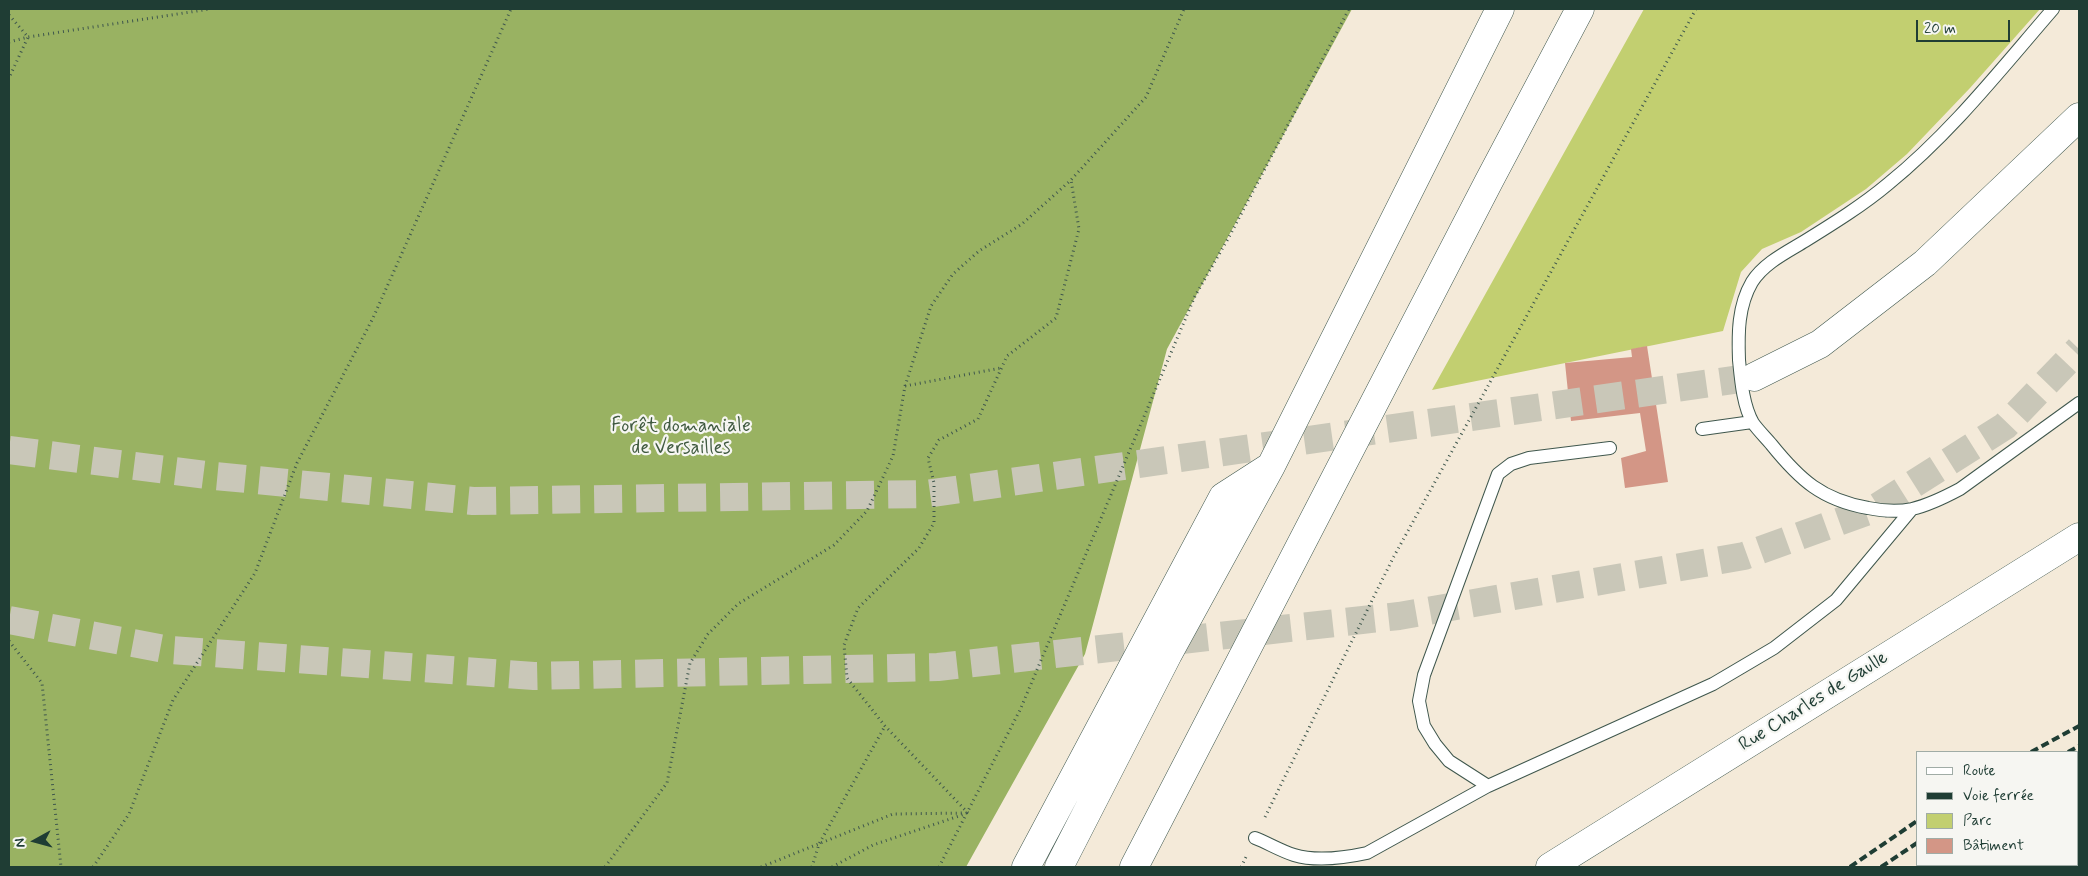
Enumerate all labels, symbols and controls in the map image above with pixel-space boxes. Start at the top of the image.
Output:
scale bar [1918,10,2012,42]
text: 20 m [1924,19,1956,39]
park label: Forêt domaniale de Versailles [611,416,751,460]
street label: Rue Charles de Gaulle [1735,647,1893,757]
legend [1916,751,2078,866]
text: Route [1963,761,1996,781]
text: Voie ferrée [1963,786,2034,806]
text: Parc [1963,811,1991,831]
north arrow [10,816,60,866]
text: Bâtiment [1963,836,2024,856]
text: N [11,837,30,849]

